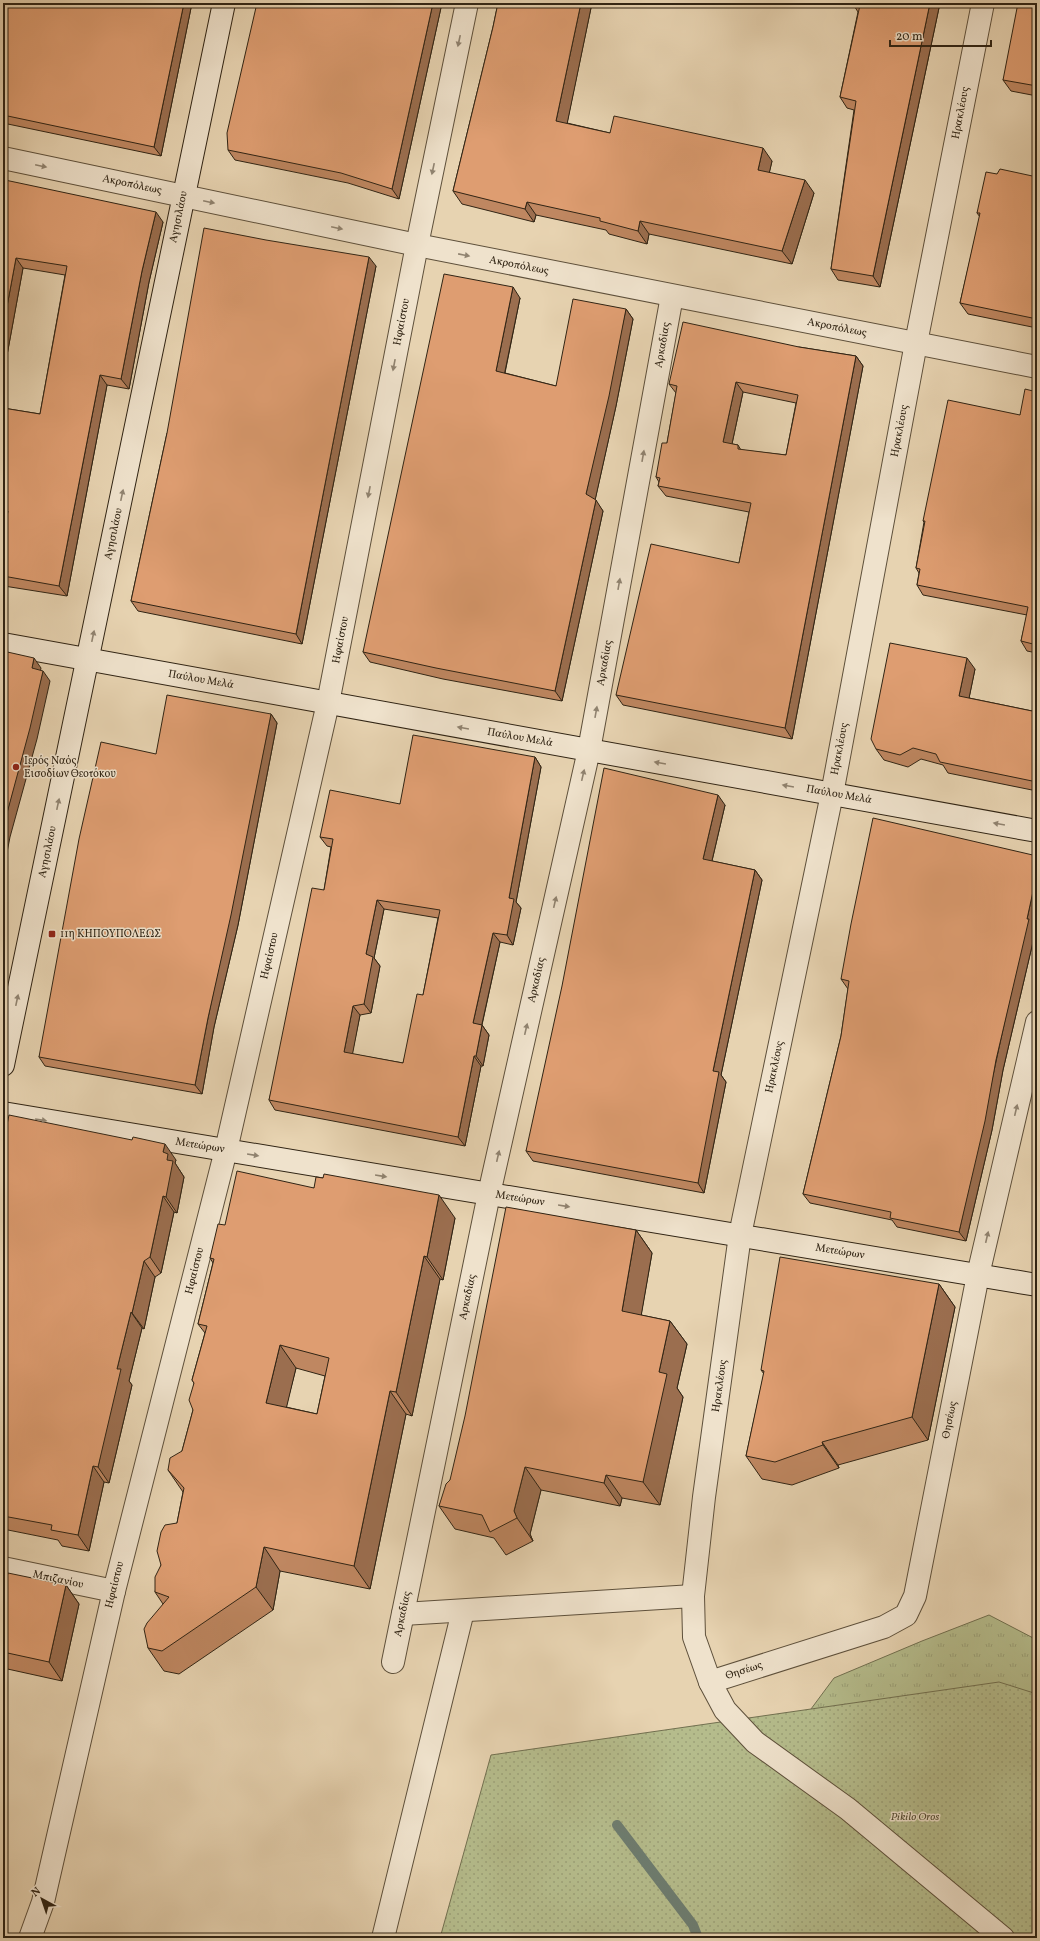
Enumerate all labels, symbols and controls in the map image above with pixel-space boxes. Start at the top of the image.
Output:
scale bar [890,22,991,48]
text: 20 m [896,29,923,45]
one-way arrow [455,35,461,47]
street label: Ηρακλέους [949,86,973,140]
one-way arrow [429,162,435,175]
one-way arrow [35,164,47,170]
street label: Ακροπόλεως [101,171,163,199]
street label: Αγησιλάου [166,190,192,244]
one-way arrow [203,199,216,205]
one-way arrow [331,226,343,232]
one-way arrow [458,252,470,258]
street label: Ακροπόλεως [488,253,550,279]
street label: Ηφαίστου [390,297,414,347]
street label: Ακροπόλεως [806,315,868,341]
street label: Αρκαδίας [652,321,674,369]
one-way arrow [391,359,397,371]
street label: Ηρακλέους [888,404,912,458]
one-way arrow [640,450,646,462]
one-way arrow [366,486,372,499]
one-way arrow [120,489,126,501]
street label: Αγησιλάου [101,507,127,561]
one-way arrow [617,578,623,590]
street label: Ηφαίστου [329,615,353,665]
one-way arrow [91,630,97,642]
street label: Αρκαδίας [594,639,616,687]
street label: Παύλου Μελά [167,667,235,693]
one-way arrow [593,706,599,718]
street label: Ηρακλέους [828,722,852,776]
one-way arrow [457,724,469,730]
street label: Παύλου Μελά [486,725,554,751]
place label: Ιερός Ναός Εισοδίων Θεοτόκου [24,754,116,782]
one-way arrow [654,760,666,766]
marker: Ιερός Ναός Εισοδίων Θεοτόκου [11,762,21,772]
one-way arrow [580,769,586,781]
street label: Παύλου Μελά [805,782,873,808]
one-way arrow [782,783,794,789]
one-way arrow [55,798,61,810]
one-way arrow [993,821,1005,827]
street label: Αγησιλάου [35,825,61,879]
one-way arrow [552,896,558,908]
place label: 11η ΚΗΠΟΥΠΟΛΕΩΣ [60,927,161,942]
marker: 11η ΚΗΠΟΥΠΟΛΕΩΣ [47,929,57,939]
street label: Ηφαίστου [257,931,283,981]
street label: Αρκαδίας [524,956,550,1004]
one-way arrow [14,994,20,1006]
one-way arrow [524,1023,530,1035]
street label: Ηρακλέους [762,1039,788,1094]
one-way arrow [1014,1104,1020,1116]
one-way arrow [35,1117,48,1123]
street label: Μετεώρων [174,1135,226,1157]
one-way arrow [495,1150,501,1162]
one-way arrow [246,1152,259,1158]
one-way arrow [375,1173,387,1179]
street label: Μετεώρων [494,1188,546,1210]
one-way arrow [558,1203,570,1209]
one-way arrow [984,1231,990,1243]
street label: Μετεώρων [814,1241,866,1263]
street label: Ηφαίστου [182,1246,208,1296]
street label: Αρκαδίας [456,1273,480,1321]
street label: Ηρακλέους [709,1359,731,1413]
street label: Θησέως [939,1400,961,1440]
street label: Ηφαίστου [102,1560,128,1610]
street label: Μπιζανίου [31,1567,85,1593]
street label: Αρκαδίας [391,1590,415,1638]
street label: Θησέως [724,1658,764,1684]
park label: Pikilo Oros [891,1810,939,1825]
north arrow [22,1879,62,1919]
text: N [29,1884,44,1901]

